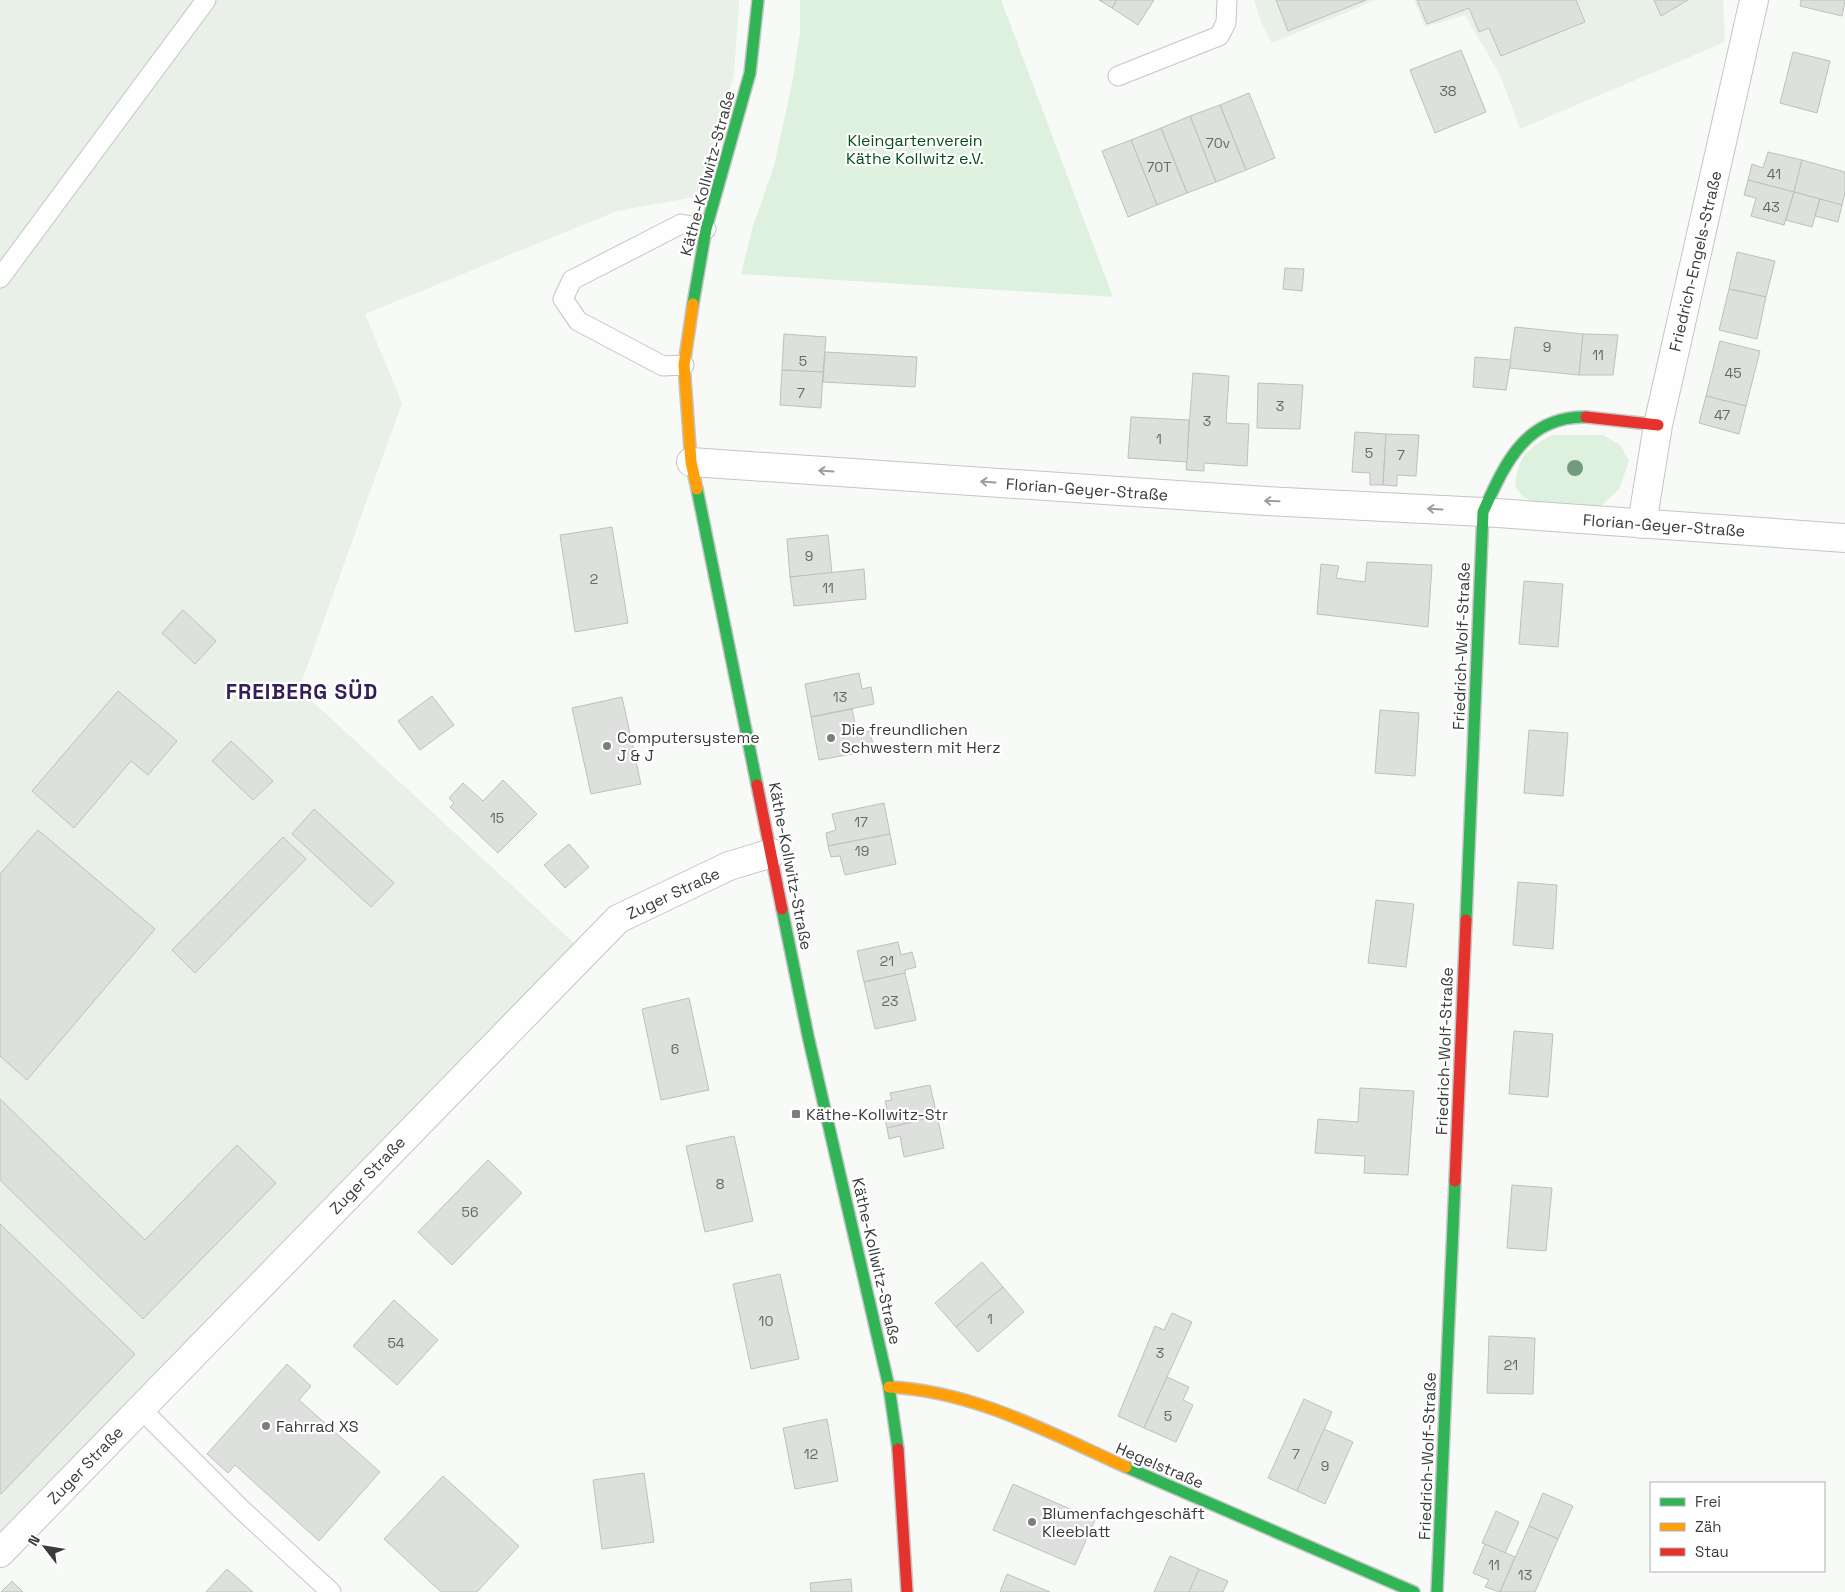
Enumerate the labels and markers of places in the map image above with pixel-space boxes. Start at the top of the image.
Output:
place label: Die freundlichen Schwestern mit Herz [841,719,1000,758]
place label: Computersysteme J & J [617,727,760,766]
marker: Die freundlichen Schwestern mit Herz [825,732,837,744]
marker: Computersysteme J & J [601,740,613,752]
place label: Käthe-Kollwitz-Str [806,1104,948,1125]
marker: Käthe-Kollwitz-Str [790,1108,802,1120]
place label: Fahrrad XS [276,1416,359,1437]
marker: Fahrrad XS [260,1420,272,1432]
place label: Blumenfachgeschäft Kleeblatt [1042,1503,1205,1542]
marker: Blumenfachgeschäft Kleeblatt [1026,1516,1038,1528]

